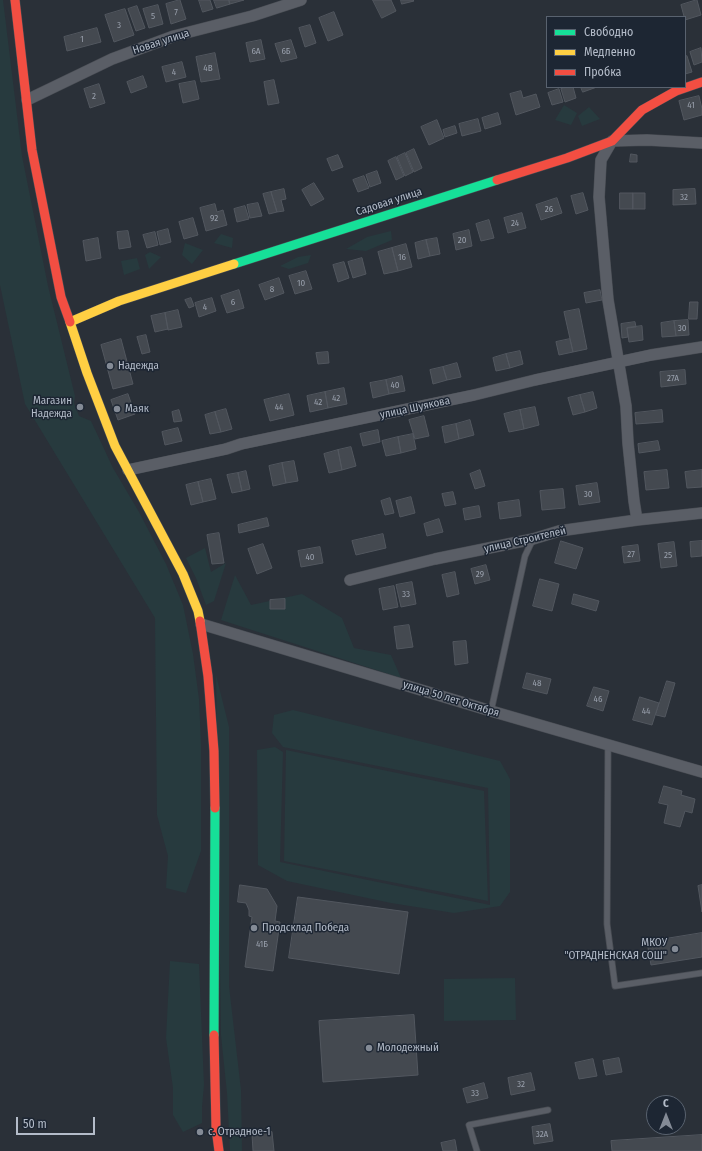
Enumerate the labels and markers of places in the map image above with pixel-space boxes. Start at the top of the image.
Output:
place label: Надежда [118,359,159,373]
marker: Надежда [105,361,115,371]
place label: Магазин Надежда [31,394,72,420]
marker: Магазин Надежда [75,402,85,412]
place label: Маяк [125,402,149,416]
marker: Маяк [112,404,122,414]
place label: Продсклад Победа [262,921,349,935]
marker: Продсклад Победа [249,923,259,933]
place label: МКОУ "ОТРАДНЕНСКАЯ СОШ" [564,936,667,962]
marker: МКОУ "ОТРАДНЕНСКАЯ СОШ" [670,944,680,954]
place label: Молодежный [377,1041,439,1055]
marker: Молодежный [364,1043,374,1053]
place label: с. Отрадное-1 [208,1125,270,1139]
marker: с. Отрадное-1 [195,1127,205,1137]

